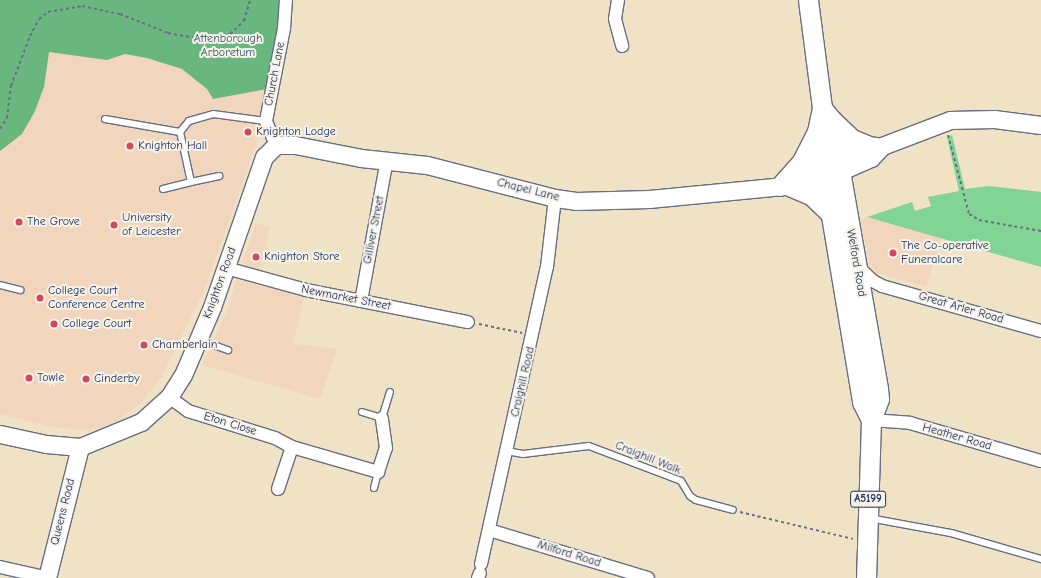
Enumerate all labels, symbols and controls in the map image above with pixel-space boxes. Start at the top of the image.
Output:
park label: Attenborough Arboretum [194,32,262,60]
street label: Church Lane [262,41,288,107]
place label: Knighton Lodge [256,125,336,139]
marker: Knighton Lodge [243,127,253,137]
place label: Knighton Hall [138,139,207,153]
marker: Knighton Hall [125,141,135,151]
street label: Chapel Lane [495,175,561,205]
street label: Gilliver Street [360,195,388,265]
place label: University of Leicester [122,211,181,239]
place label: The Grove [27,215,80,229]
marker: The Grove [14,217,24,227]
marker: University of Leicester [109,220,119,230]
street label: Welford Road [843,228,869,298]
place label: The Co-operative Funeralcare [901,239,989,267]
street label: Knighton Road [200,245,240,321]
marker: The Co-operative Funeralcare [888,248,898,258]
place label: Knighton Store [264,250,340,264]
marker: Knighton Store [251,252,261,262]
street label: Newmarket Street [300,282,392,314]
place label: College Court Conference Centre [48,284,144,312]
street label: Great Arler Road [917,289,1005,327]
marker: College Court Conference Centre [35,293,45,303]
place label: College Court [62,317,131,331]
marker: College Court [49,319,59,329]
place label: Chamberlain [152,338,217,352]
marker: Chamberlain [139,340,149,350]
street label: Craighill Road [508,346,538,418]
place label: Towle [37,371,64,385]
place label: Cinderby [94,372,140,386]
marker: Towle [24,373,34,383]
marker: Cinderby [81,374,91,384]
street label: Eton Close [202,409,258,439]
street label: Heather Road [921,420,993,454]
street label: Craighill Walk [613,438,683,478]
street label: Queens Road [48,477,78,547]
road number: A5199 [850,490,886,508]
street label: Milford Road [536,538,602,570]

